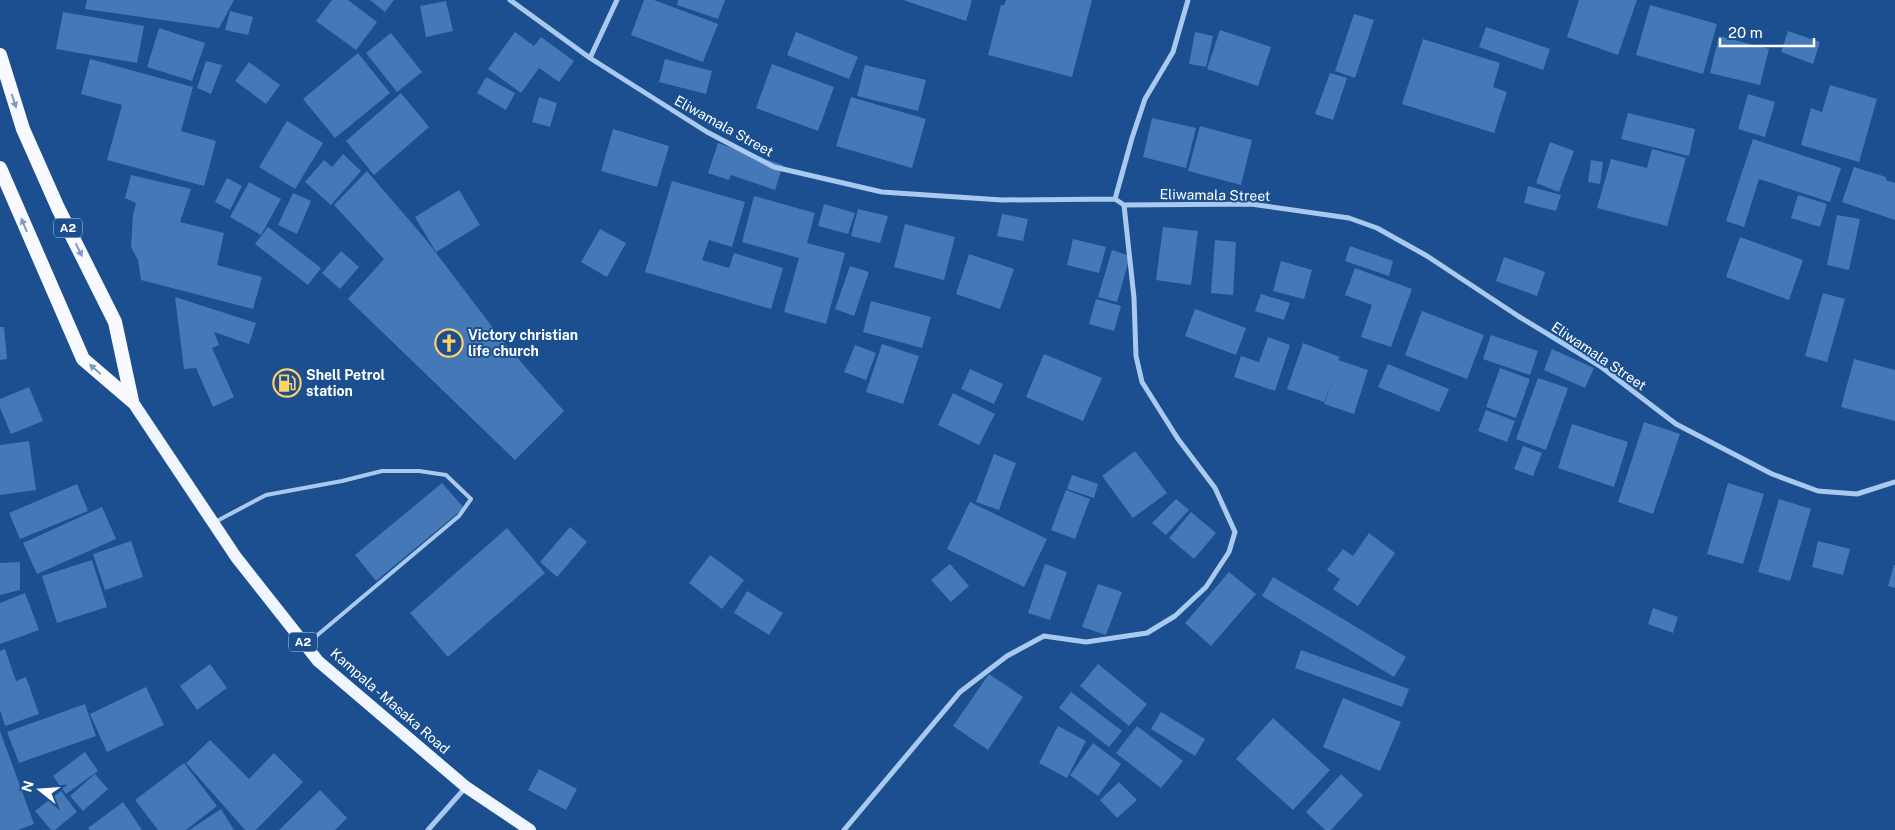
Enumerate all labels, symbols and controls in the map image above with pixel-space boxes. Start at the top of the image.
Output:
scale bar [1720,15,1814,47]
text: 20 m [1728,24,1763,41]
street label: Eliwamala Street [672,92,776,160]
one-way arrow [11,94,19,109]
street label: Eliwamala Street [1160,186,1270,204]
one-way arrow [19,218,27,232]
road number: A2 [54,218,82,238]
one-way arrow [75,243,83,257]
street label: Eliwamala Street [1549,318,1649,394]
place label: Victory christian life church [468,327,578,359]
church icon: Victory christian life church [434,328,464,358]
one-way arrow [89,364,102,375]
place label: Shell Petrol station [306,367,386,399]
fuel station icon: Shell Petrol station [272,368,302,398]
road number: A2 [289,632,317,652]
street label: Kampala - Masaka Road [327,645,453,757]
north arrow [15,765,65,815]
text: N [18,779,37,794]

